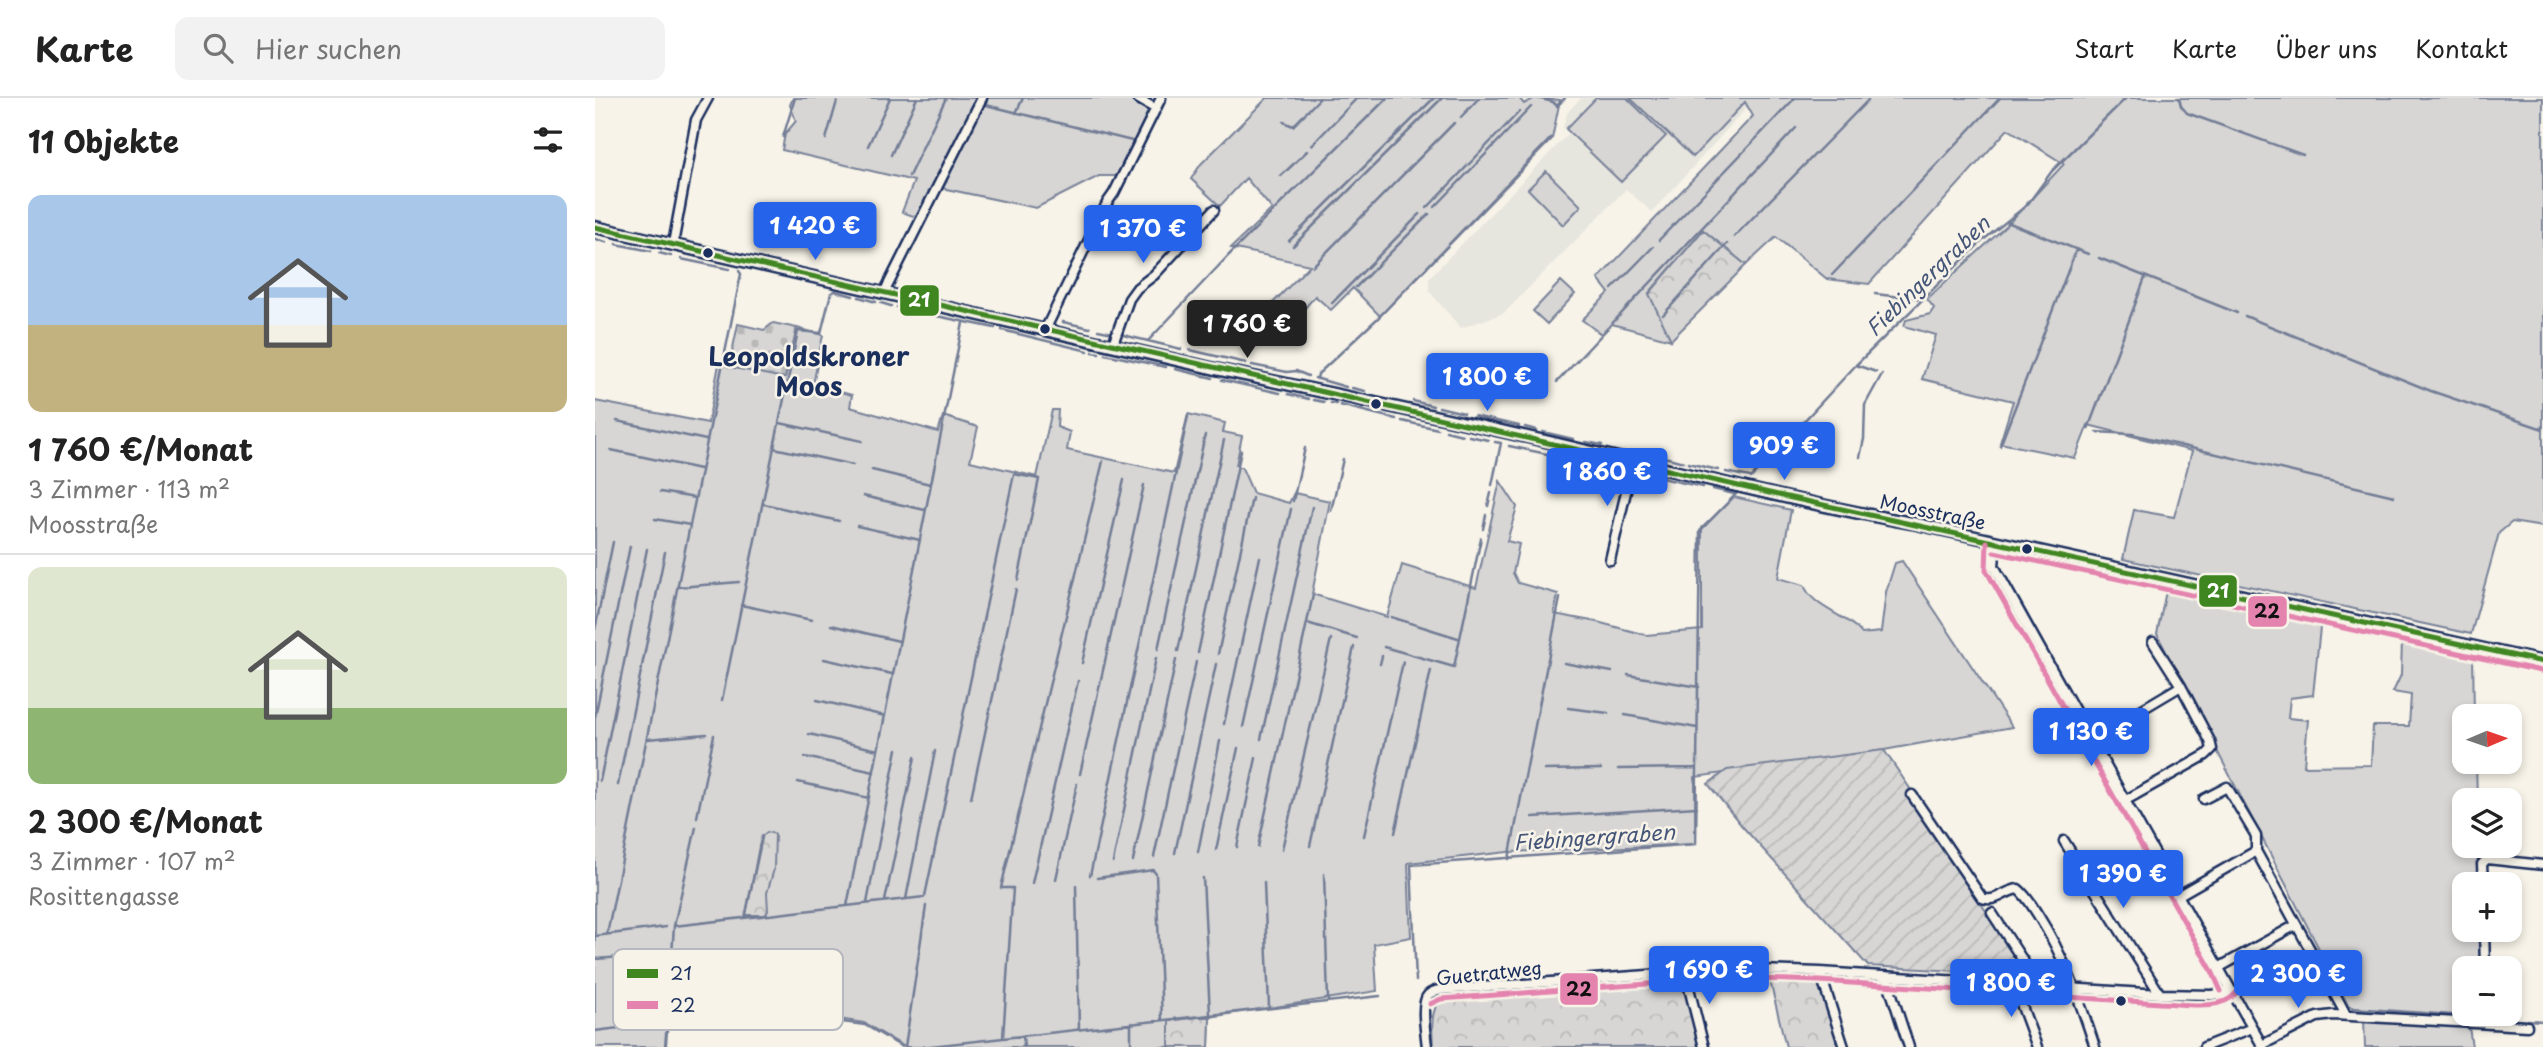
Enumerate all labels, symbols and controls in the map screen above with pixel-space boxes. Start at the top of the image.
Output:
search box [175,17,665,80]
text: Karte [35,23,133,73]
icon: search [199,29,237,67]
text: Hier suchen [255,29,402,68]
text: Start [2074,30,2134,66]
text: Karte [2172,30,2237,66]
text: Über uns [2275,30,2377,66]
text: Kontakt [2415,30,2508,66]
text: 11 Objekte [28,118,179,163]
icon: filters [529,121,567,159]
pin: 1 420 € [750,202,880,262]
pin: 1 370 € [1078,206,1208,265]
text: 1 420 € [769,207,861,242]
water label: Fiebingergraben [1858,207,1997,343]
text: 1 370 € [1100,210,1186,245]
icon: home [235,240,361,366]
unlabelled marker [701,246,715,260]
line badge: 21 [899,284,940,317]
text: 21 [908,285,930,313]
pin: 1 760 € [1182,300,1312,360]
text: 1 760 € [1203,305,1291,340]
unlabelled marker [1038,322,1052,336]
district label: Leopoldskroner Moos [708,336,910,405]
pin: 1 800 € [1422,354,1552,413]
text: 1 800 € [1442,358,1532,393]
unlabelled marker [1369,397,1383,411]
pin: 909 € [1735,422,1833,482]
text: 1 760 €/Monat [28,426,253,471]
text: 909 € [1749,427,1819,462]
pin: 1 860 € [1542,448,1672,508]
text: 1 860 € [1562,453,1652,488]
text: 3 Zimmer · 113 m² [28,471,230,506]
street label: Moosstraße [1877,486,1989,536]
text: Moosstraße [28,506,158,541]
unlabelled marker [2020,542,2034,556]
line badge: 21 [2198,574,2238,608]
text: 21 [2207,576,2229,604]
line badge: 22 [2247,595,2288,628]
text: 22 [2254,596,2280,624]
icon: home [235,612,361,738]
north arrow [2452,704,2522,774]
map controls [2452,704,2522,1026]
pin: 1 130 € [2026,708,2156,768]
text: 1 130 € [2049,713,2133,748]
button: layers [2452,788,2522,858]
text: 2 300 €/Monat [28,798,263,843]
water label: Fiebingergraben [1512,814,1677,858]
text: 3 Zimmer · 107 m² [28,843,236,878]
pin: 1 390 € [2058,850,2188,910]
text: 1 390 € [2079,855,2167,890]
button: + [2452,872,2522,942]
text: Rosittengasse [28,878,179,913]
pin: 1 690 € [1644,946,1774,1006]
legend [613,949,843,1030]
pin: 2 300 € [2233,950,2363,1010]
text: 1 690 € [1665,951,1753,986]
street label: Guetratweg [1435,953,1543,991]
text: 2 300 € [2250,955,2346,990]
button: − [2452,956,2522,1026]
text: 21 [670,958,692,986]
pin: 1 800 € [1946,960,2076,1019]
text: 1 800 € [1966,964,2056,999]
line badge: 22 [1559,972,1599,1006]
text: 22 [1566,974,1592,1002]
text: 22 [670,990,696,1018]
unlabelled marker [2114,994,2128,1008]

